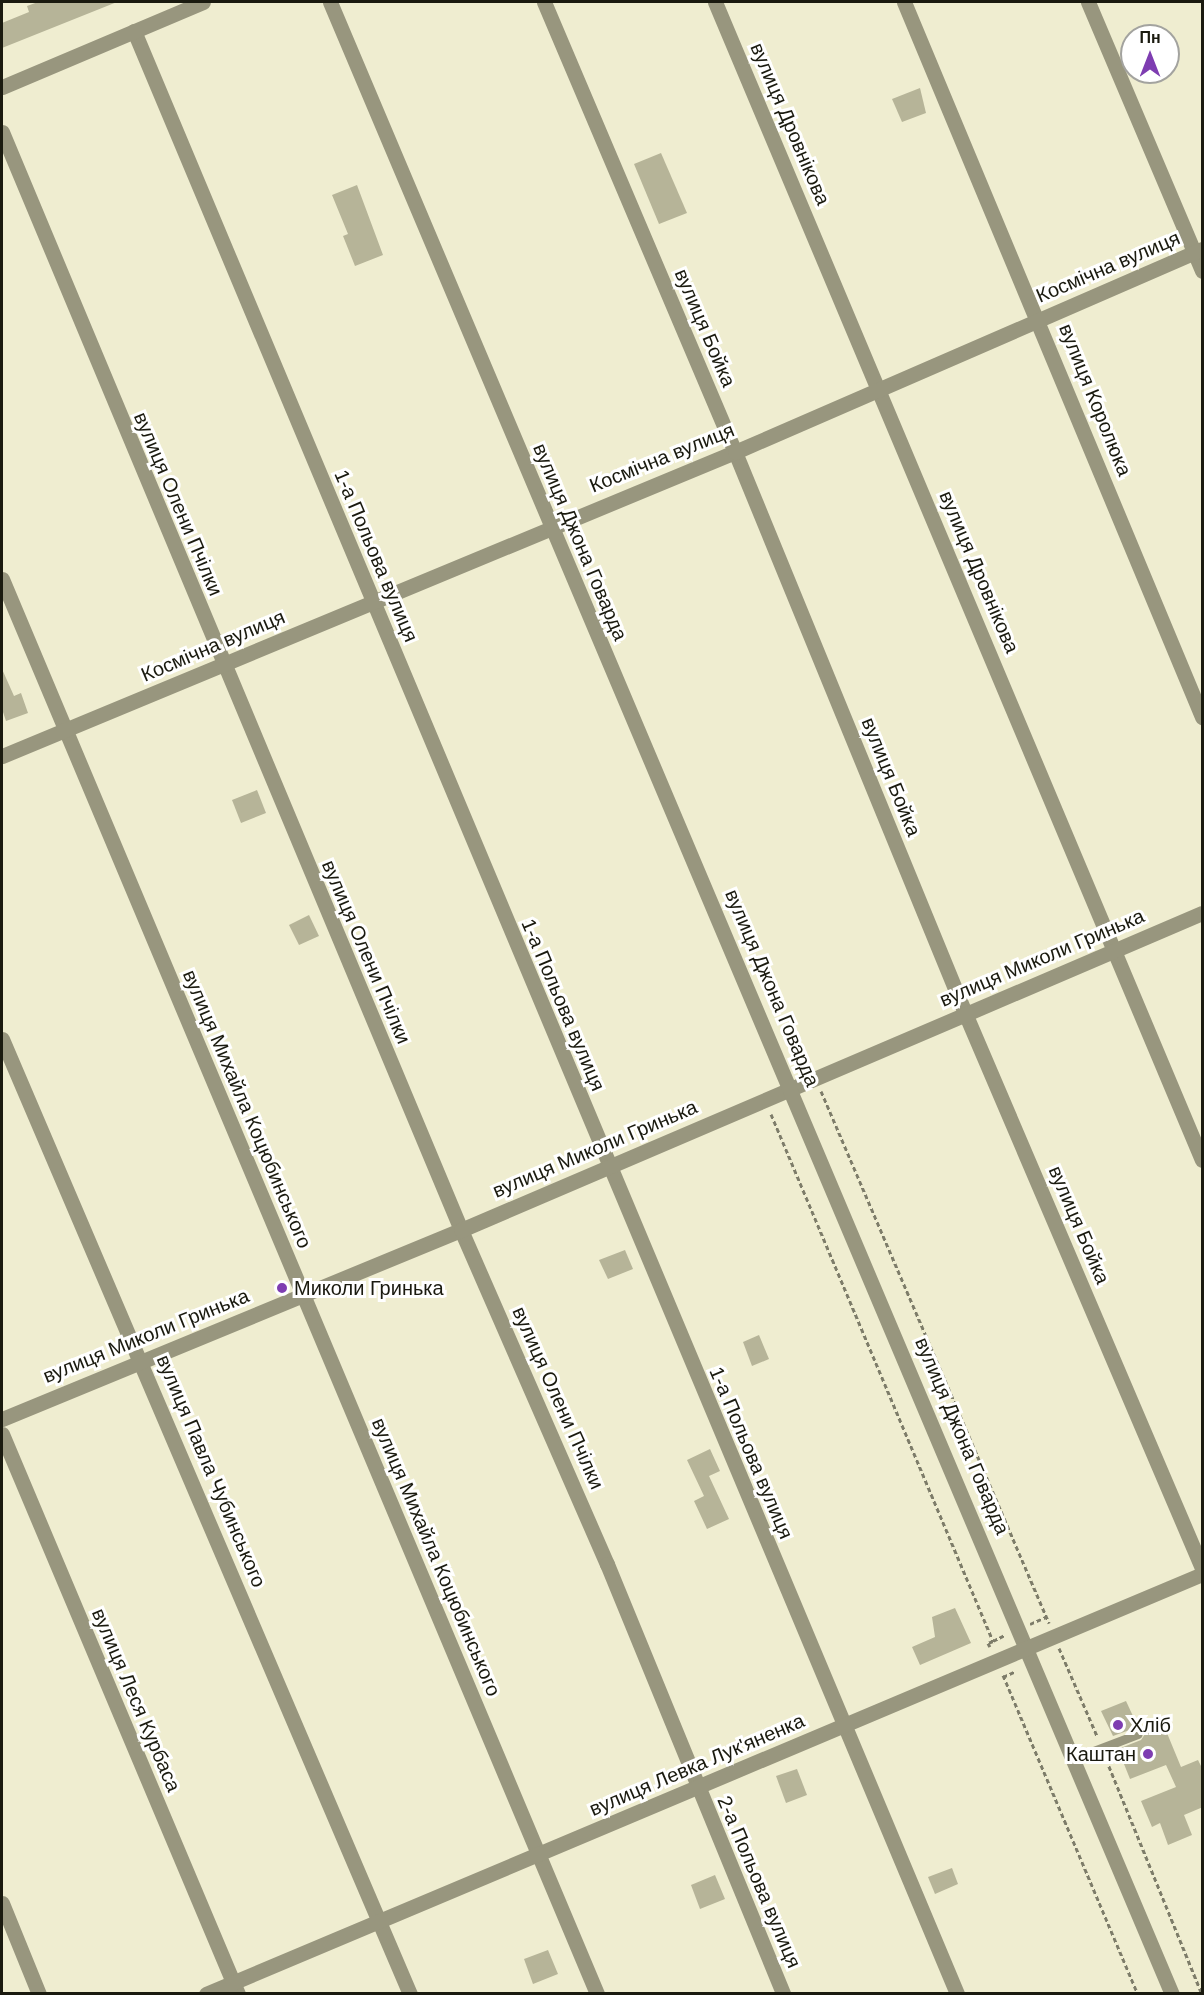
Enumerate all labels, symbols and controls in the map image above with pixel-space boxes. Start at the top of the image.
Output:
north arrow [1120,24,1180,84]
text: Пн [1139,29,1161,46]
street label: вулиця Дровнікова [745,39,835,209]
street label: Космічна вулиця [1032,226,1184,308]
street label: вулиця Бойка [669,265,741,391]
street label: вулиця Королюка [1054,320,1136,480]
street label: вулиця Олени Пчілки [128,409,228,599]
street label: Космічна вулиця [586,418,738,498]
street label: вулиця Джона Говарда [528,440,632,644]
street label: 1-а Польова вулиця [329,466,423,646]
street label: вулиця Дровнікова [934,487,1024,657]
street label: Космічна вулиця [137,605,289,687]
street label: вулиця Бойка [856,714,926,840]
street label: вулиця Олени Пчілки [316,857,416,1047]
street label: вулиця Джона Говарда [720,886,824,1090]
street label: вулиця Миколи Гринька [936,904,1148,1012]
street label: 1-а Польова вулиця [516,915,610,1095]
street label: вулиця Михайла Коцюбинського [177,966,317,1252]
street label: вулиця Миколи Гринька [489,1095,701,1203]
street label: вулиця Бойка [1043,1162,1115,1288]
place label: Миколи Гринька [294,1276,444,1300]
marker: Миколи Гринька [275,1281,289,1295]
street label: вулиця Миколи Гринька [39,1284,253,1388]
street label: вулиця Олени Пчілки [507,1303,609,1493]
street label: вулиця Джона Говарда [910,1334,1014,1538]
street label: вулиця Павла Чубинського [151,1351,271,1591]
street label: 1-а Польова вулиця [704,1363,798,1543]
street label: вулиця Михайла Коцюбинського [366,1414,506,1700]
street label: вулиця Леся Курбаса [86,1605,186,1795]
street label: вулиця Левка Лук'яненка [586,1709,808,1821]
place label: Хліб [1130,1713,1171,1737]
marker: Хліб [1111,1718,1125,1732]
place label: Каштан [1066,1742,1136,1766]
marker: Каштан [1141,1747,1155,1761]
street label: 2-а Польова вулиця [712,1792,806,1972]

